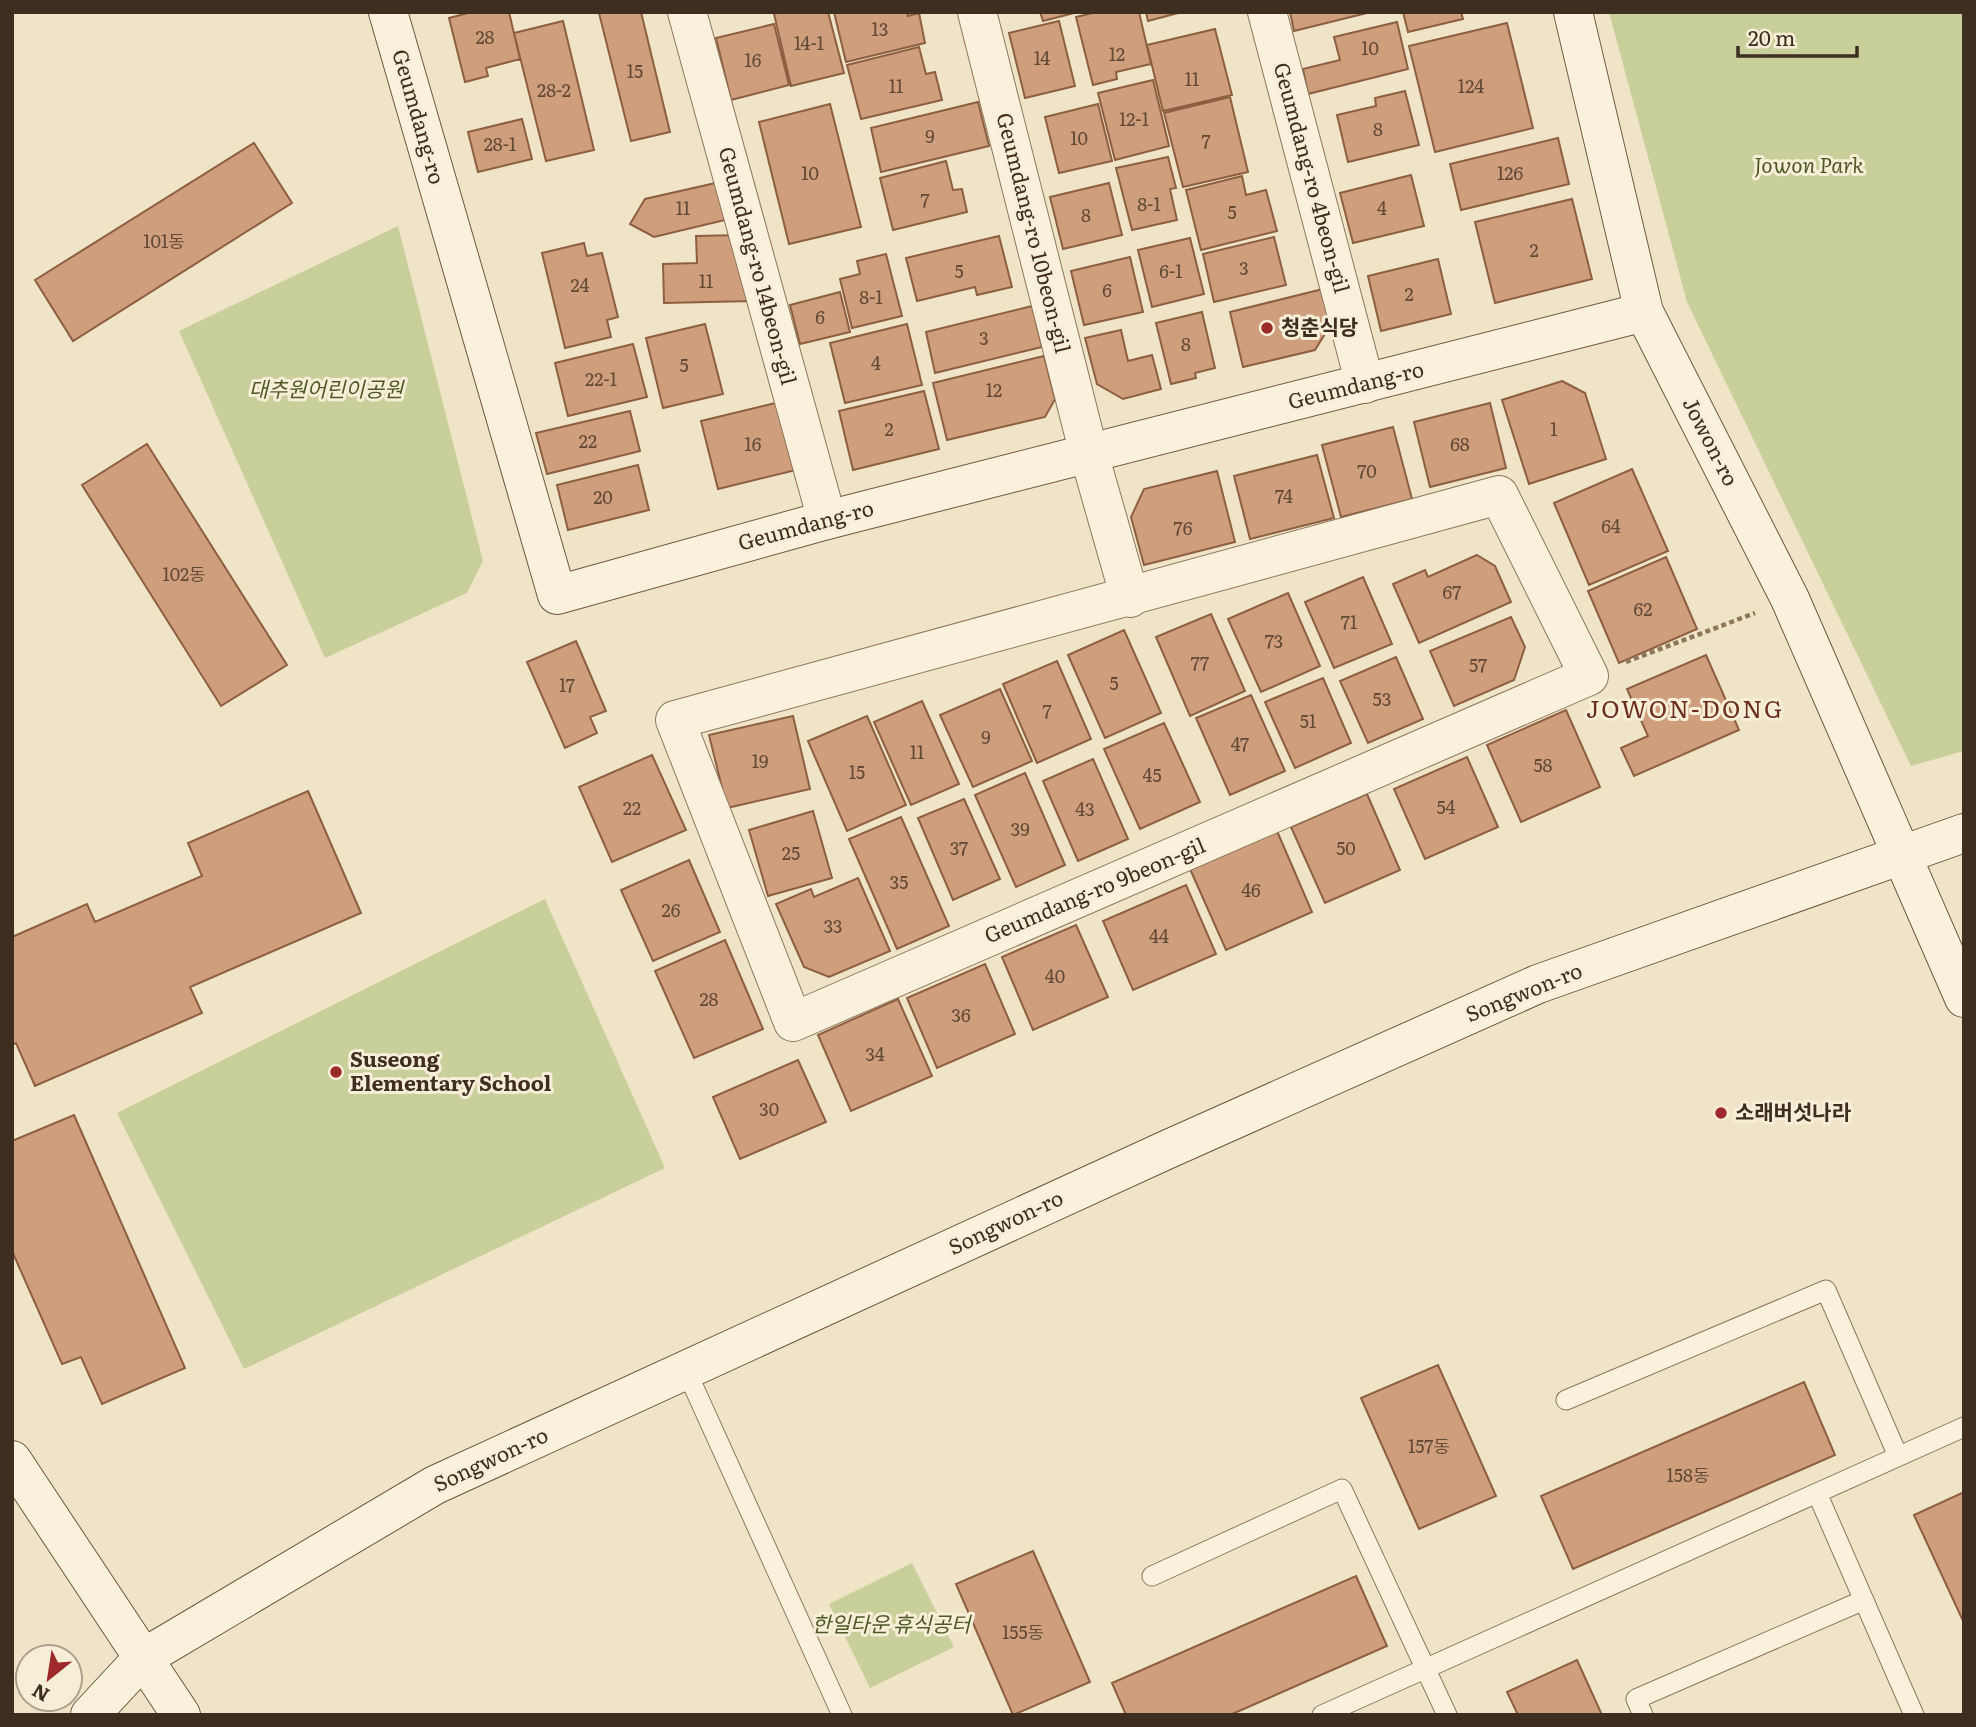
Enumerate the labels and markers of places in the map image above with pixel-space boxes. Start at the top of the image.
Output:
place label: 청춘식당 [1281,310,1358,341]
marker: 청춘식당 [1259,320,1275,336]
place label: Suseong Elementary School [350,1042,552,1097]
marker: Suseong Elementary School [328,1064,344,1080]
place label: 소래버섯나라 [1735,1095,1852,1126]
marker: 소래버섯나라 [1713,1105,1729,1121]

